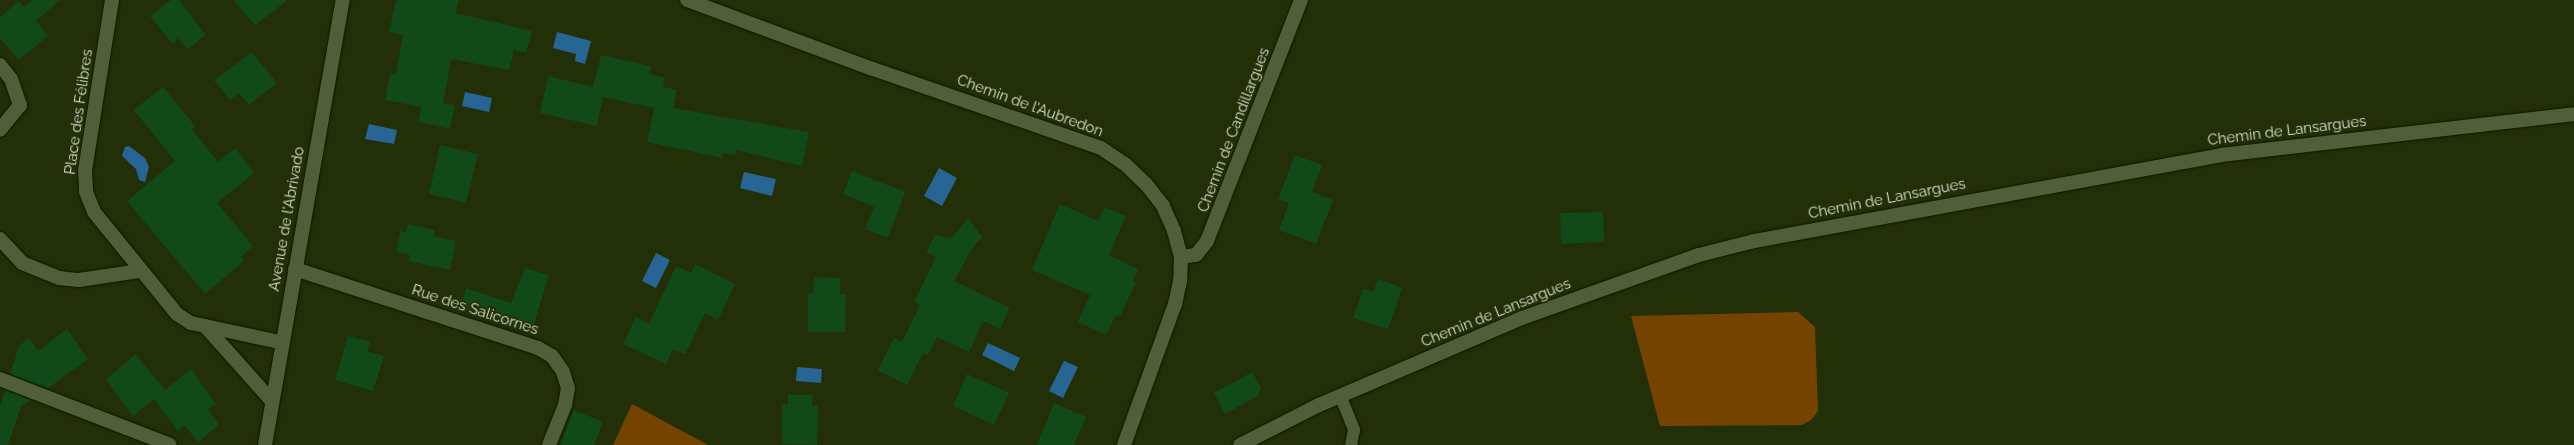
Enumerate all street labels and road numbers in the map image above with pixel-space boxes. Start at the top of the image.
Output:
street label: Chemin de Candillargues [1194,45,1274,215]
street label: Place des Félibres [61,48,97,176]
street label: Chemin de l'Aubredon [954,71,1106,141]
street label: Chemin de Lansargues [2207,112,2367,150]
street label: Avenue de l'Abrivado [265,145,309,293]
street label: Chemin de Lansargues [1807,175,1967,223]
street label: Chemin de Lansargues [1419,275,1573,351]
street label: Rue des Salicornes [409,281,541,339]

